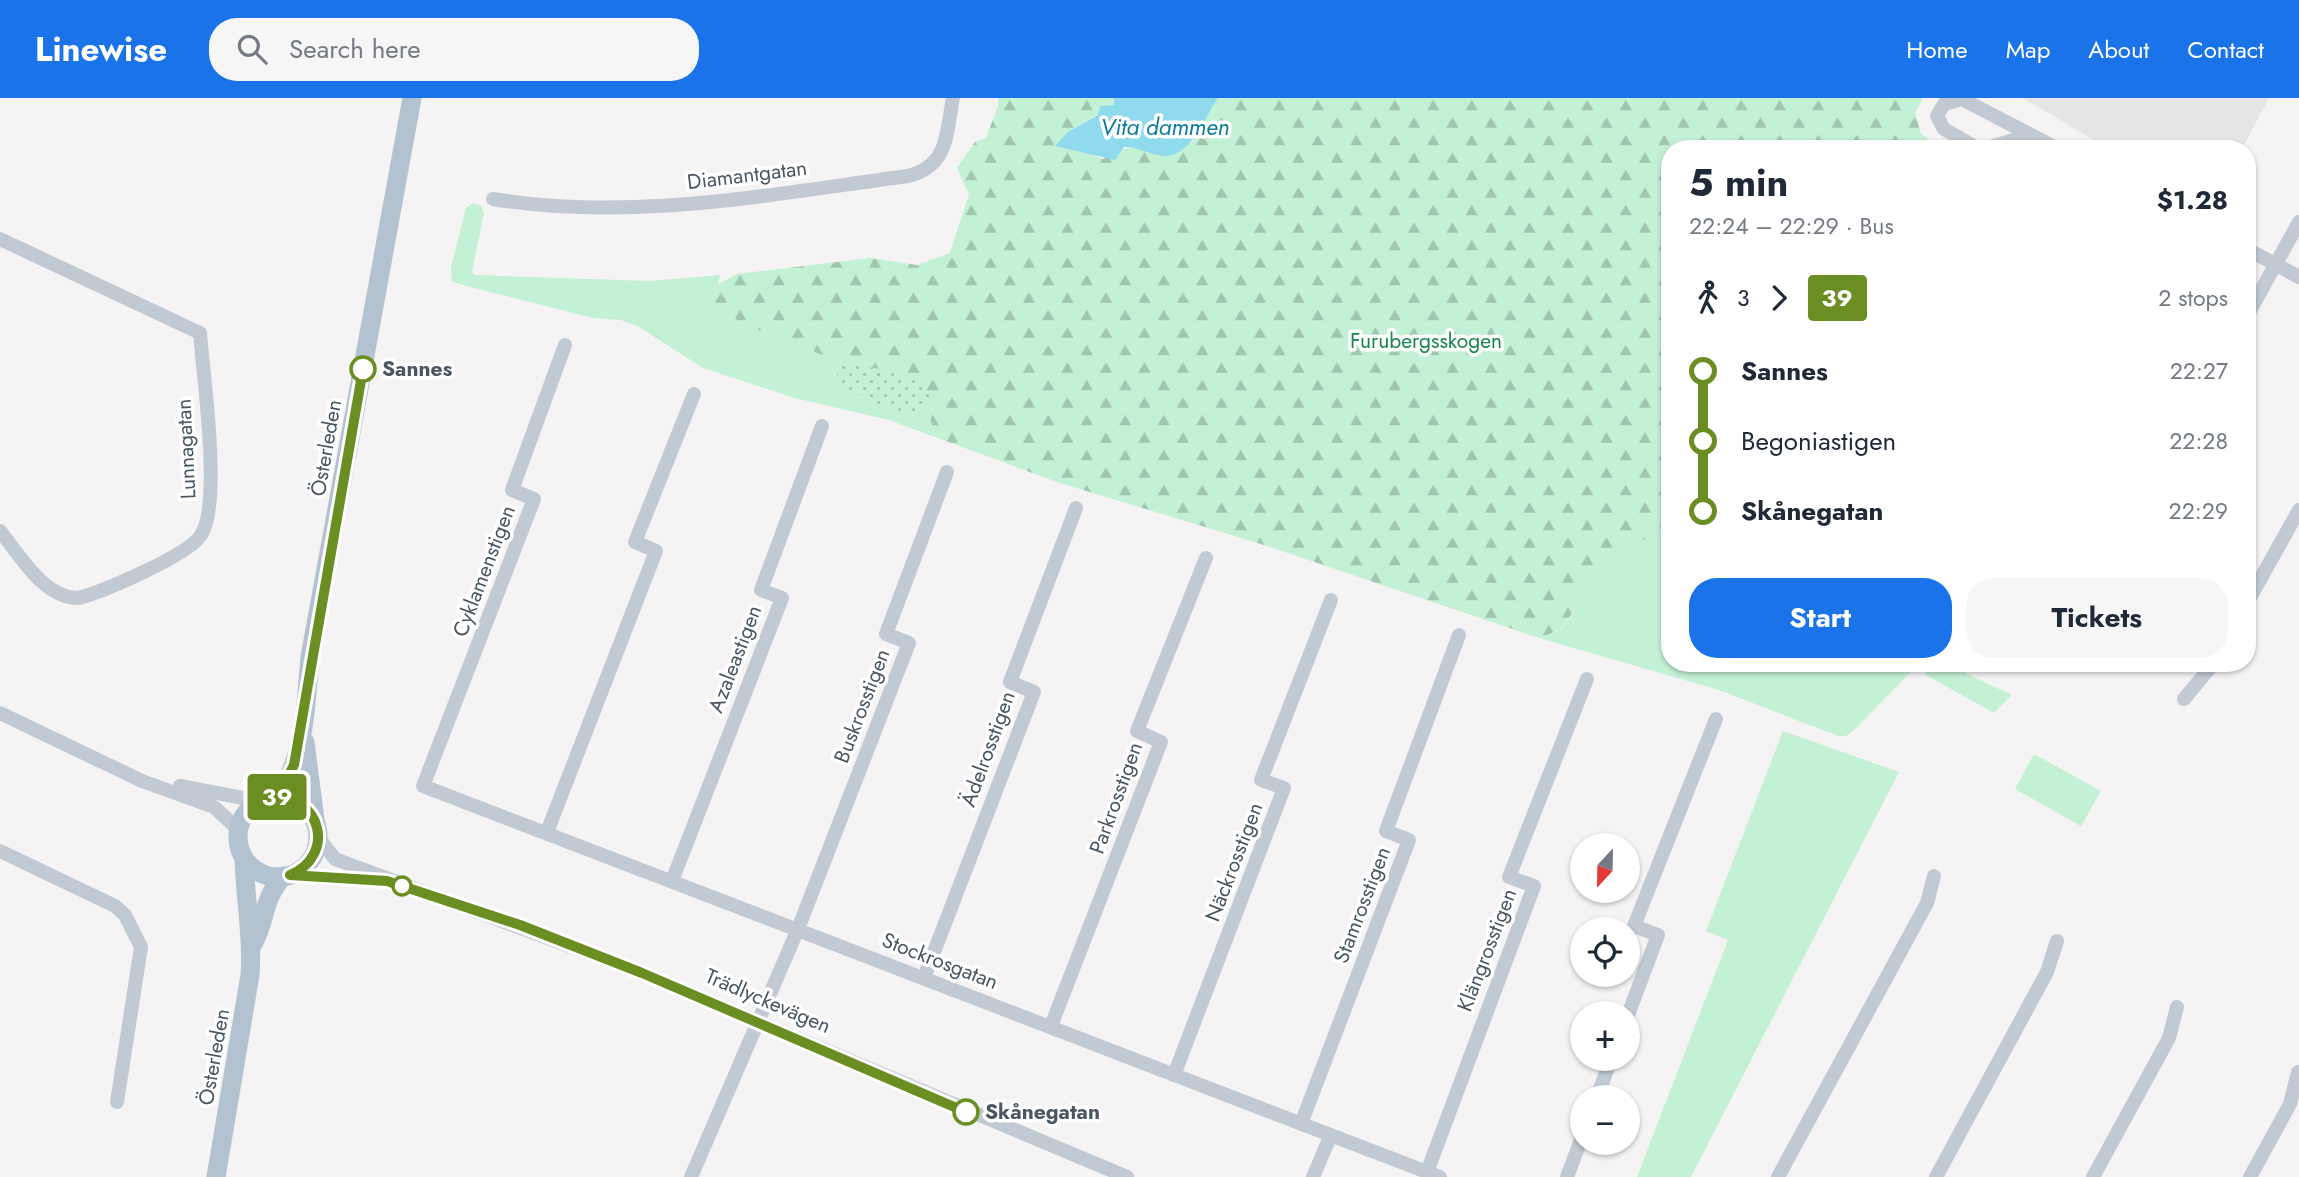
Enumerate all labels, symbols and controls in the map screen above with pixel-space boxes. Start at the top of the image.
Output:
search box [209,18,699,81]
text: Linewise [35,26,167,73]
icon: search [233,30,271,68]
text: Search here [289,30,421,68]
text: Home [1906,32,1968,67]
text: Map [2006,32,2050,67]
text: About [2088,32,2149,67]
text: Contact [2187,32,2264,67]
water label: Vita dammen [1101,110,1229,144]
street label: Diamantgatan [685,153,809,197]
text: 5 min [1689,155,1788,210]
text: $1.28 [2157,181,2228,219]
text: 22:24 – 22:29 · Bus [1689,209,1894,243]
icon: walk [1689,279,1727,317]
icon: forward [1760,279,1798,317]
text: 39 [1822,280,1853,315]
text: 3 [1737,281,1750,315]
text: 2 stops [2158,281,2228,315]
park label: Furubergsskogen [1350,326,1502,356]
text: Sannes [1741,352,1828,390]
place label: Sannes [382,354,453,384]
text: 22:27 [2170,354,2228,388]
marker: Sannes [350,356,376,382]
street label: Österleden [303,397,349,499]
street label: Lunnagatan [168,398,204,500]
text: Begoniastigen [1741,422,1896,460]
text: 22:28 [2169,424,2228,458]
text: Skånegatan [1741,492,1883,530]
text: 22:29 [2169,494,2228,528]
street label: Cyklamenstigen [445,501,523,641]
button: Start [1689,578,1952,658]
button: Tickets [1966,578,2228,658]
street label: Azaleastigen [701,601,769,717]
street label: Buskrosstigen [826,645,898,767]
street label: Ädelrosstigen [953,687,1023,811]
street label: Parkrosstigen [1082,738,1150,858]
line badge: 39 [246,774,308,820]
text: 39 [262,779,292,814]
street label: Näckrosstigen [1198,798,1270,926]
north arrow [1570,833,1640,903]
map controls [1570,833,1640,1155]
street label: Stamrosstigen [1326,842,1398,968]
unlabelled marker [392,876,412,896]
street label: Klängrosstigen [1450,884,1524,1016]
button: locate [1570,917,1640,987]
street label: Stockrosgatan [878,925,1002,997]
street label: Trädlyckevägen [701,961,835,1041]
button: + [1570,1001,1640,1071]
street label: Österleden [191,1006,237,1108]
button: − [1570,1085,1640,1155]
place label: Skånegatan [985,1097,1100,1127]
marker: Skånegatan [953,1099,979,1125]

